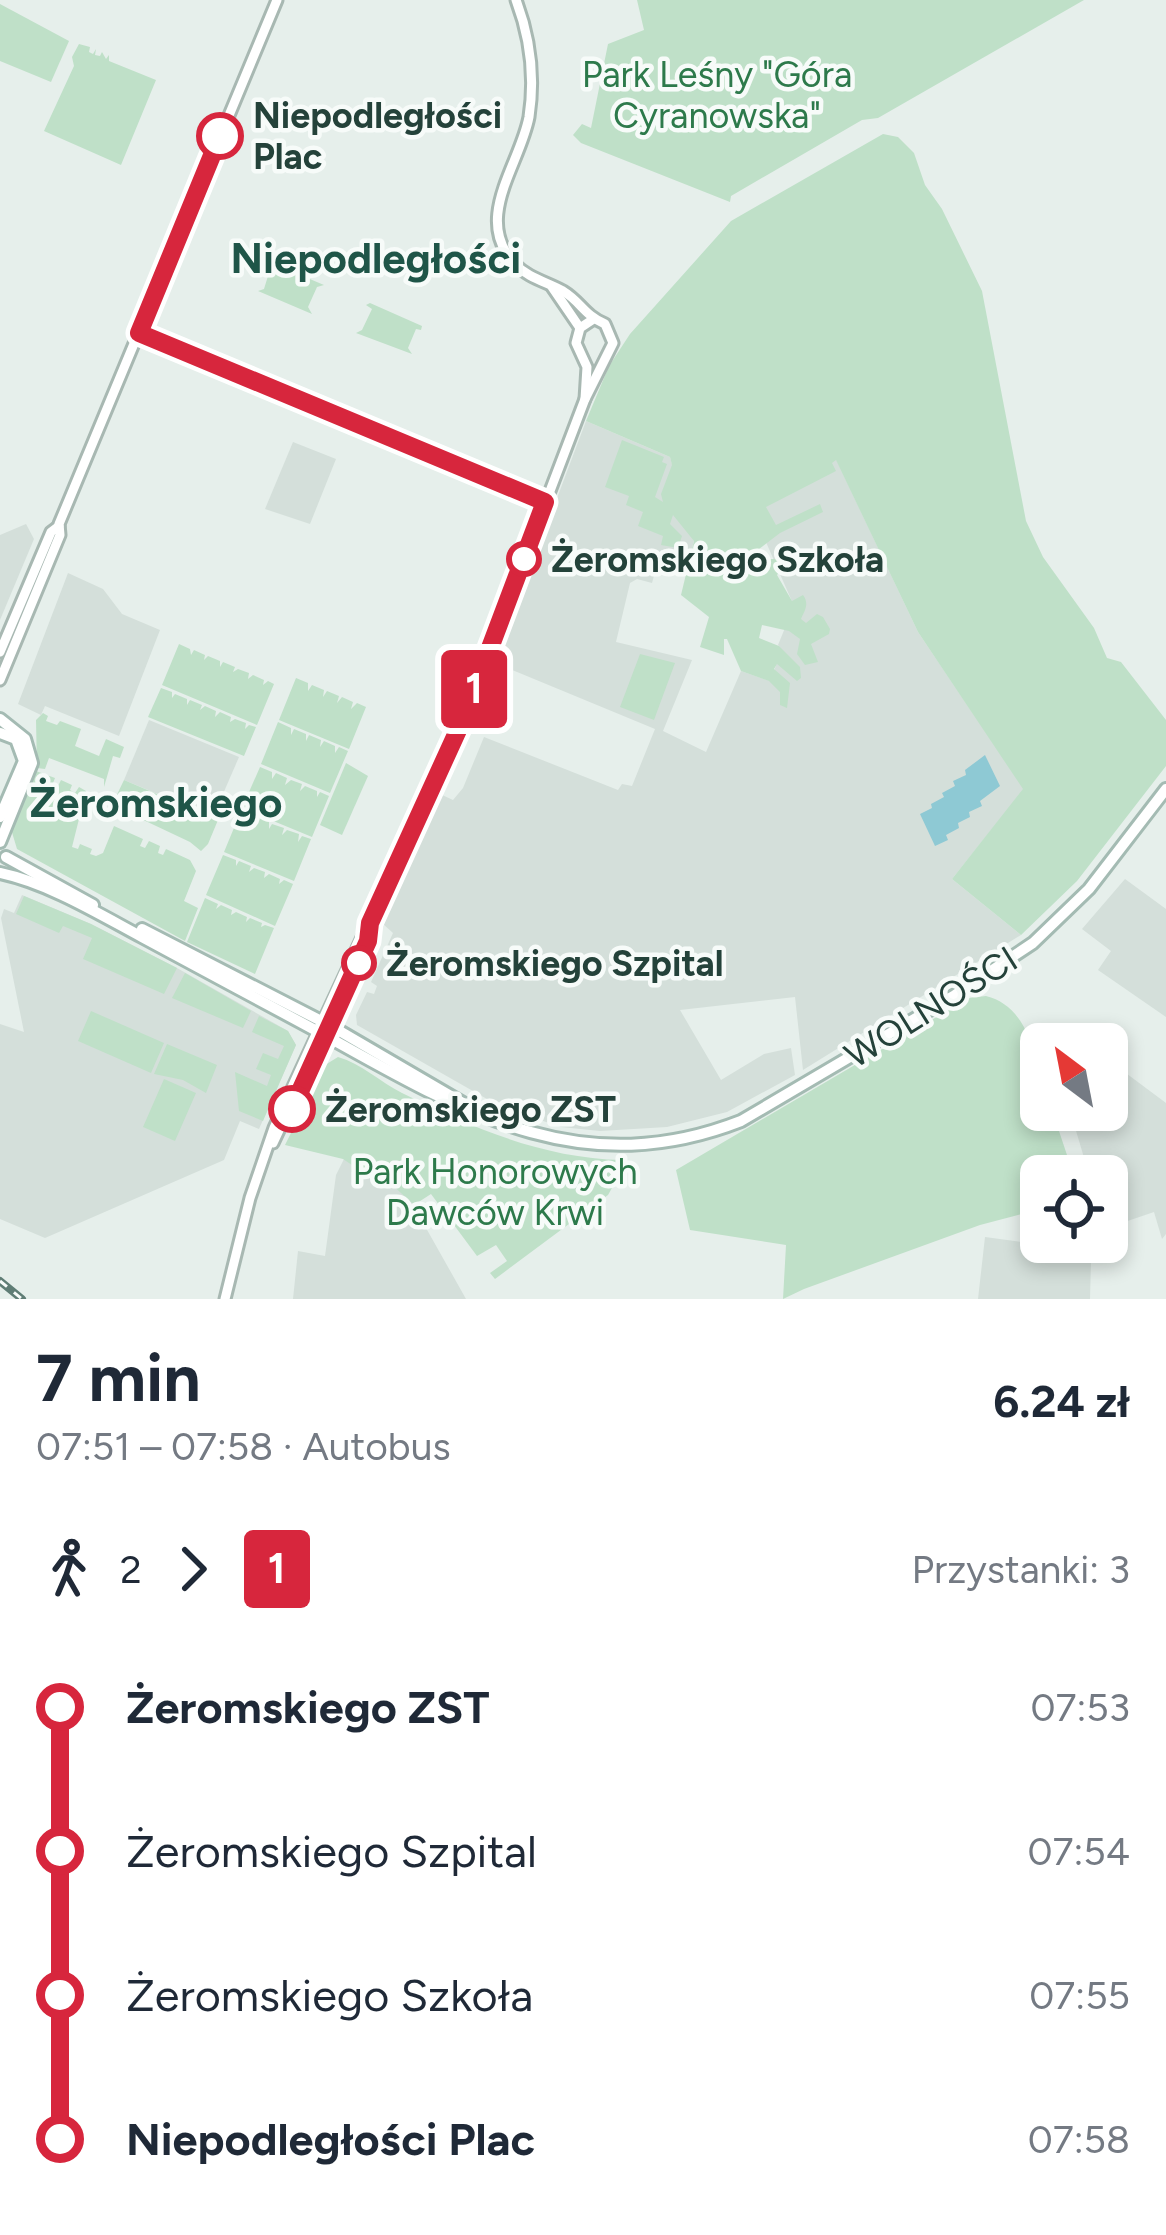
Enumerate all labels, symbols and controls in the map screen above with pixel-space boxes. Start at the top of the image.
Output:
park label: Park Leśny "Góra Cyranowska" [582,53,852,137]
place label: Niepodległości Plac [253,94,502,178]
marker: Niepodległości Plac [198,114,242,158]
district label: Niepodległości [231,233,521,284]
place label: Żeromskiego Szkoła [551,538,884,581]
marker: Żeromskiego Szkoła [508,543,540,575]
line badge: 1 [435,650,513,728]
text: 1 [465,663,483,714]
district label: Żeromskiego [30,777,282,828]
street label: WOLNOŚCI [837,937,1025,1077]
place label: Żeromskiego Szpital [386,942,724,985]
marker: Żeromskiego Szpital [343,947,375,979]
north arrow [1020,1023,1128,1131]
map controls [1020,1023,1128,1263]
marker: Żeromskiego ZST [270,1087,314,1131]
place label: Żeromskiego ZST [325,1088,616,1131]
park label: Park Honorowych Dawców Krwi [352,1150,638,1234]
button: locate [1020,1155,1128,1263]
text: 7 min [36,1338,201,1418]
text: 6.24 zł [993,1374,1130,1428]
text: 07:51 – 07:58 · Autobus [36,1423,451,1470]
icon: walk [36,1536,102,1602]
icon: forward [160,1536,226,1602]
text: 1 [268,1543,286,1594]
text: 2 [120,1546,142,1593]
text: Przystanki: 3 [912,1546,1130,1593]
text: Żeromskiego ZST [126,1680,490,1734]
text: 07:53 [1031,1684,1130,1731]
text: Żeromskiego Szpital [126,1824,537,1878]
text: 07:54 [1028,1828,1130,1875]
text: Żeromskiego Szkoła [126,1968,533,2022]
text: 07:55 [1029,1972,1130,2019]
text: Niepodległości Plac [126,2112,535,2166]
text: 07:58 [1028,2116,1130,2163]

